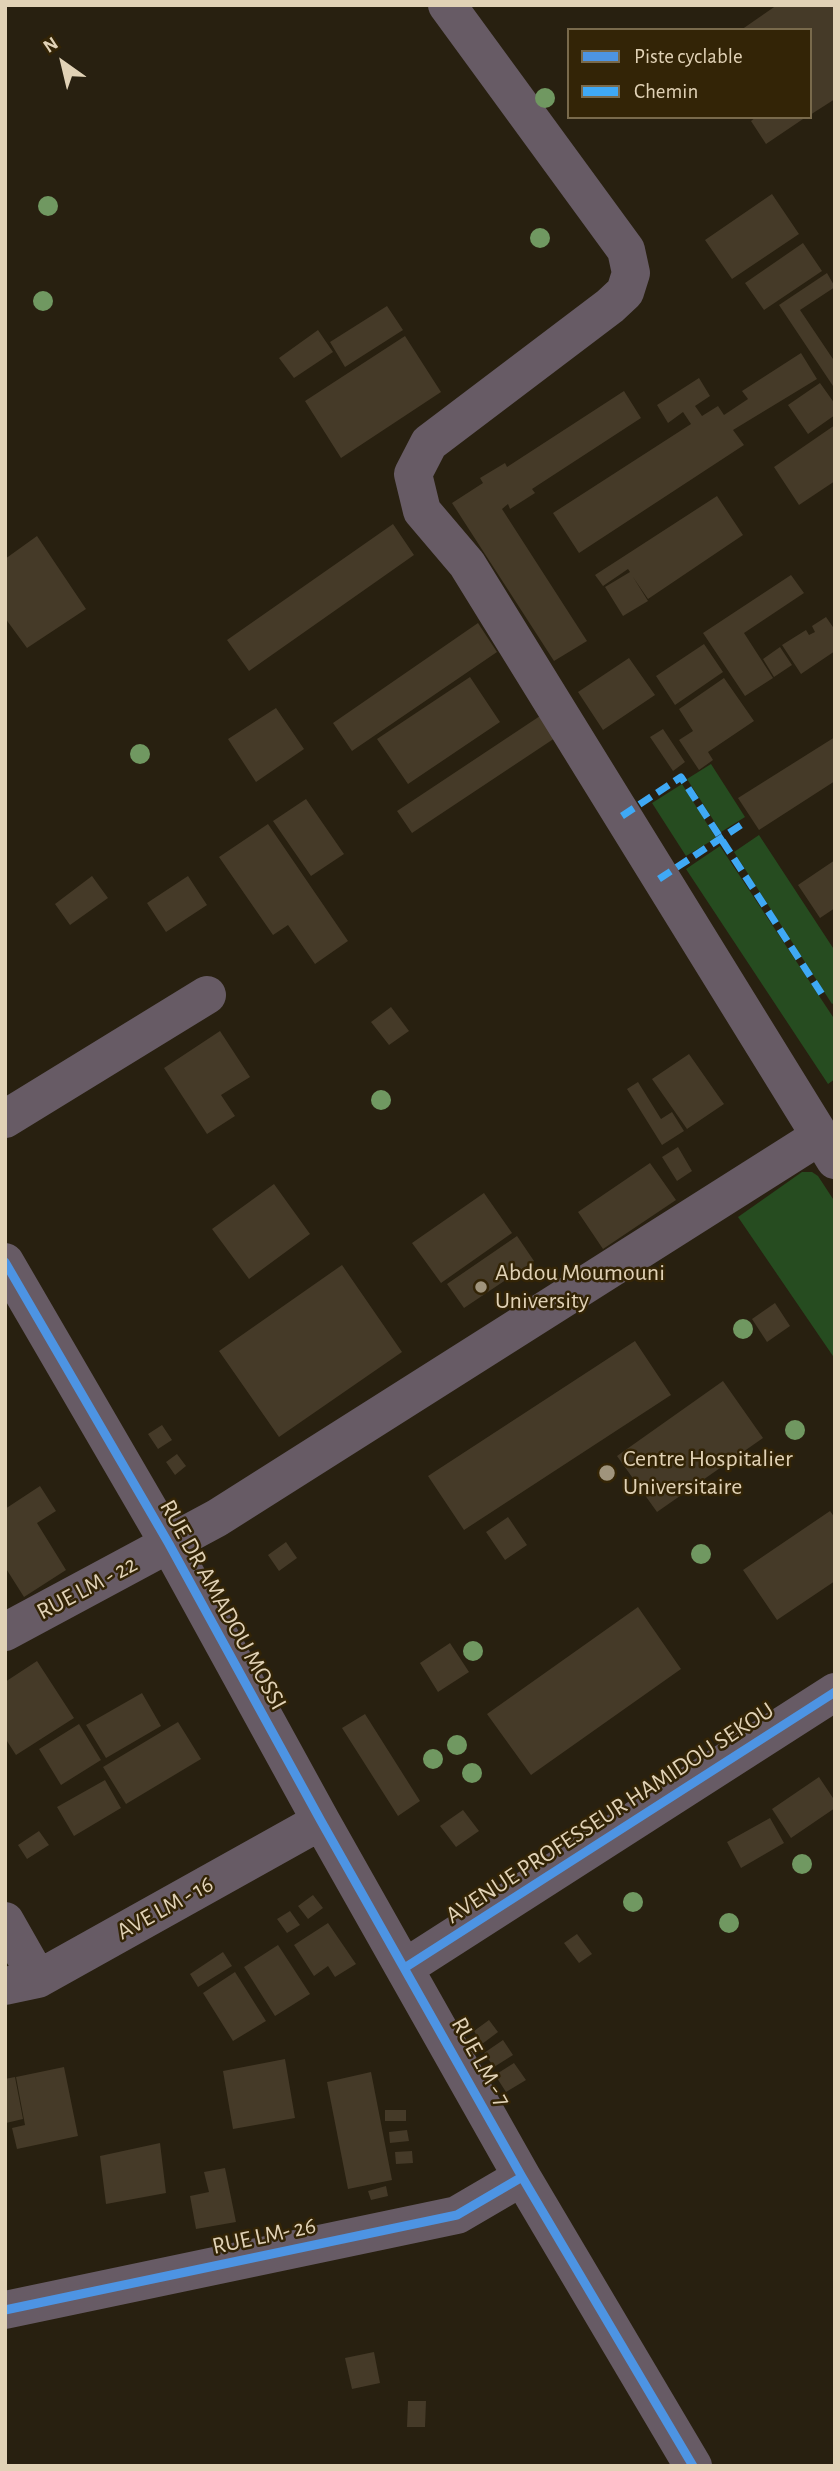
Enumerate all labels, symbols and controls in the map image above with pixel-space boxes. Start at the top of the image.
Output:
north arrow [28,28,98,98]
legend [567,28,812,119]
text: N [40,34,62,57]
text: Piste cyclable [634,46,743,67]
text: Chemin [634,81,698,102]
place label: Abdou Moumouni University [495,1259,665,1315]
marker: Abdou Moumouni University [473,1279,489,1295]
place label: Centre Hospitalier Universitaire [623,1445,793,1501]
marker: Centre Hospitalier Universitaire [597,1463,617,1483]
street label: RUE DR AMADOU MOSSI [153,1495,293,1715]
street label: RUE LM - 22 [32,1550,142,1626]
street label: AVENUE PROFESSEUR HAMIDOU SEKOU [440,1696,780,1930]
street label: AVE LM - 16 [112,1870,218,1946]
street label: RUE LM - 7 [445,2012,517,2112]
street label: RUE LM- 26 [210,2211,318,2261]

